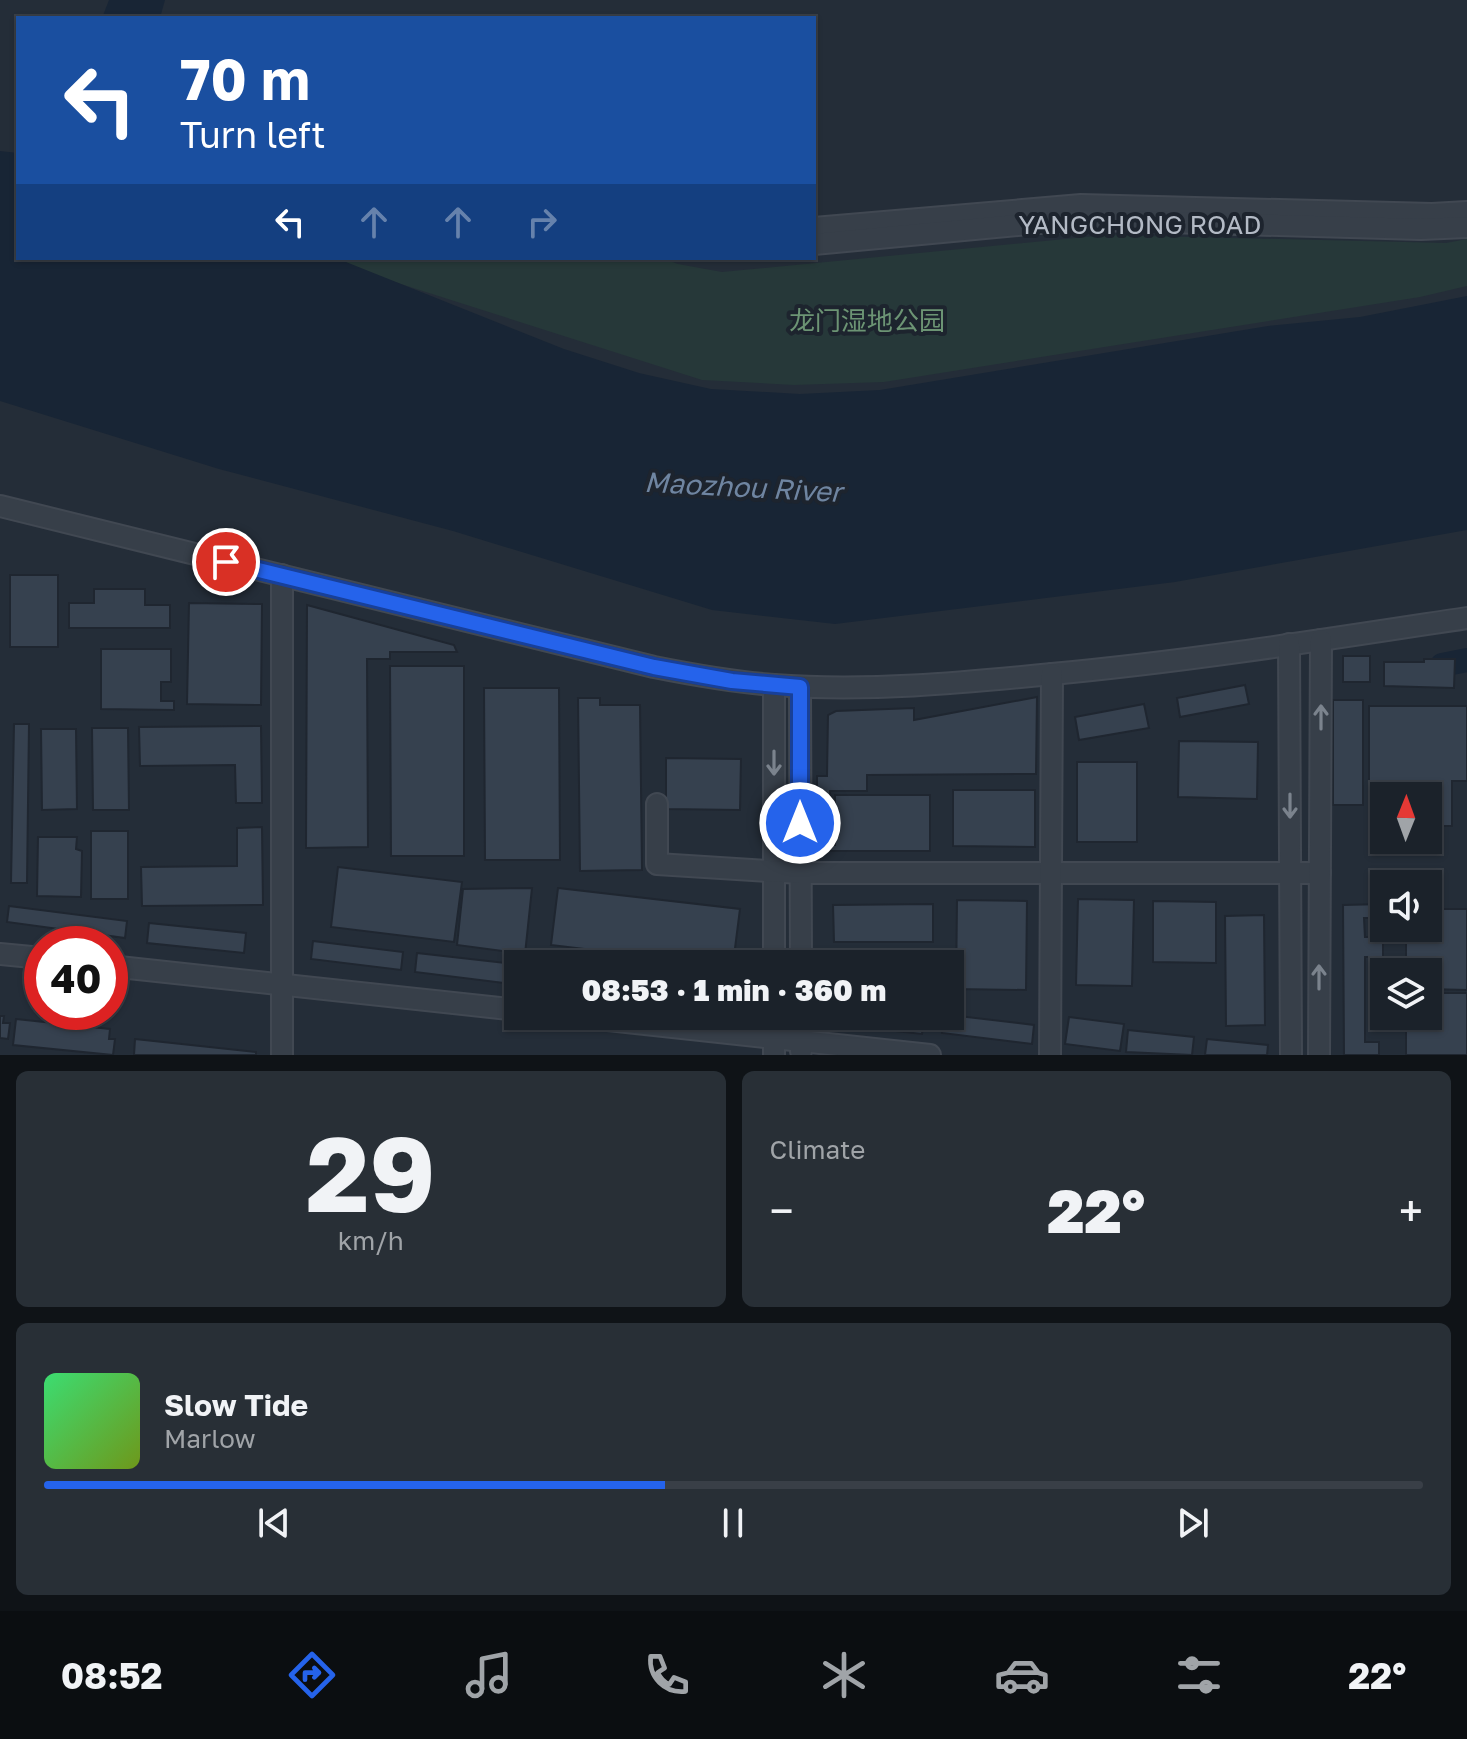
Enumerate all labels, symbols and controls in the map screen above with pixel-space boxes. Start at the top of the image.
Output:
text: 70 m [180,45,310,112]
icon: left [48,48,152,152]
text: Turn left [180,113,326,156]
icon: left [268,200,312,244]
icon: ahead [352,200,396,244]
icon: ahead [436,200,480,244]
icon: right [520,200,564,244]
street label: YANGCHONG ROAD [1019,209,1261,240]
park label: 龙门湿地公园 [789,305,945,336]
water label: Maozhou River [643,465,847,508]
pin [192,528,260,596]
icon: arrive [204,540,248,584]
one-way arrow [1313,704,1329,731]
one-way arrow [766,749,782,776]
position arrow [758,781,842,865]
north arrow [1370,782,1442,854]
map controls [1370,782,1442,1030]
one-way arrow [1282,792,1298,819]
button: sound [1370,870,1442,942]
speed limit sign: 40 [24,926,128,1030]
button: layers [1370,958,1442,1030]
one-way arrow [1311,964,1327,991]
text: 08:53 · 1 min · 360 m [582,972,886,1008]
text: 29 [306,1110,435,1235]
text: Climate [770,1134,865,1165]
text: 22° [1047,1174,1145,1246]
text: − [770,1184,794,1237]
text: + [1399,1184,1423,1237]
text: km/h [338,1225,404,1256]
text: Slow Tide [164,1387,308,1423]
text: Marlow [164,1423,256,1454]
icon: previous [252,1501,296,1545]
icon: pause [711,1501,755,1545]
icon: next [1171,1501,1215,1545]
icon: directions [284,1647,340,1703]
icon: music [461,1647,517,1703]
icon: phone [639,1647,695,1703]
icon: climate [816,1647,872,1703]
icon: car [994,1647,1050,1703]
icon: filters [1171,1647,1227,1703]
text: 08:52 [61,1654,163,1697]
text: 22° [1348,1654,1406,1697]

